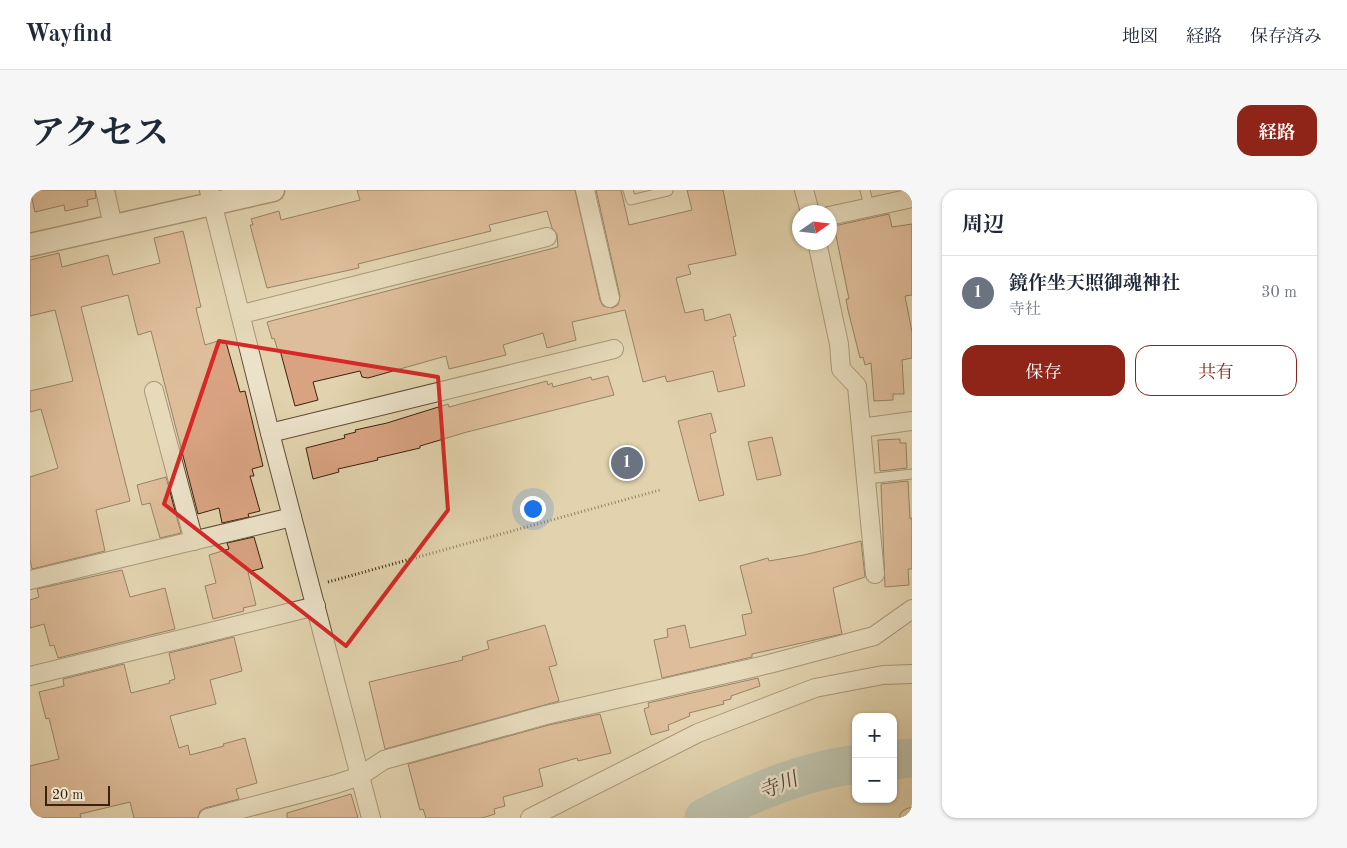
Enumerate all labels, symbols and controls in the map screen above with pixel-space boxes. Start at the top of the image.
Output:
text: Wayfind [25,23,112,47]
text: 地図 [1122,28,1158,46]
text: 経路 [1186,28,1222,46]
text: 保存済み [1250,28,1322,46]
button: 経路 [1237,105,1317,156]
text: アクセス [30,117,169,152]
north arrow [792,205,837,250]
text: 周辺 [962,215,1004,236]
text: 鏡作坐天照御魂神社 [1009,275,1180,294]
text: 1 [973,285,983,301]
text: 30 m [1261,285,1297,301]
text: 寺社 [1009,302,1041,318]
button: 保存 [962,345,1125,396]
button: 共有 [1135,345,1297,396]
pin: 1 [611,444,643,482]
your location [520,496,546,522]
map controls [852,713,897,803]
button: + [852,713,897,758]
button: − [852,758,897,803]
water label: 寺川 [756,767,803,804]
scale bar [45,783,110,806]
text: 20 m [52,788,83,802]

